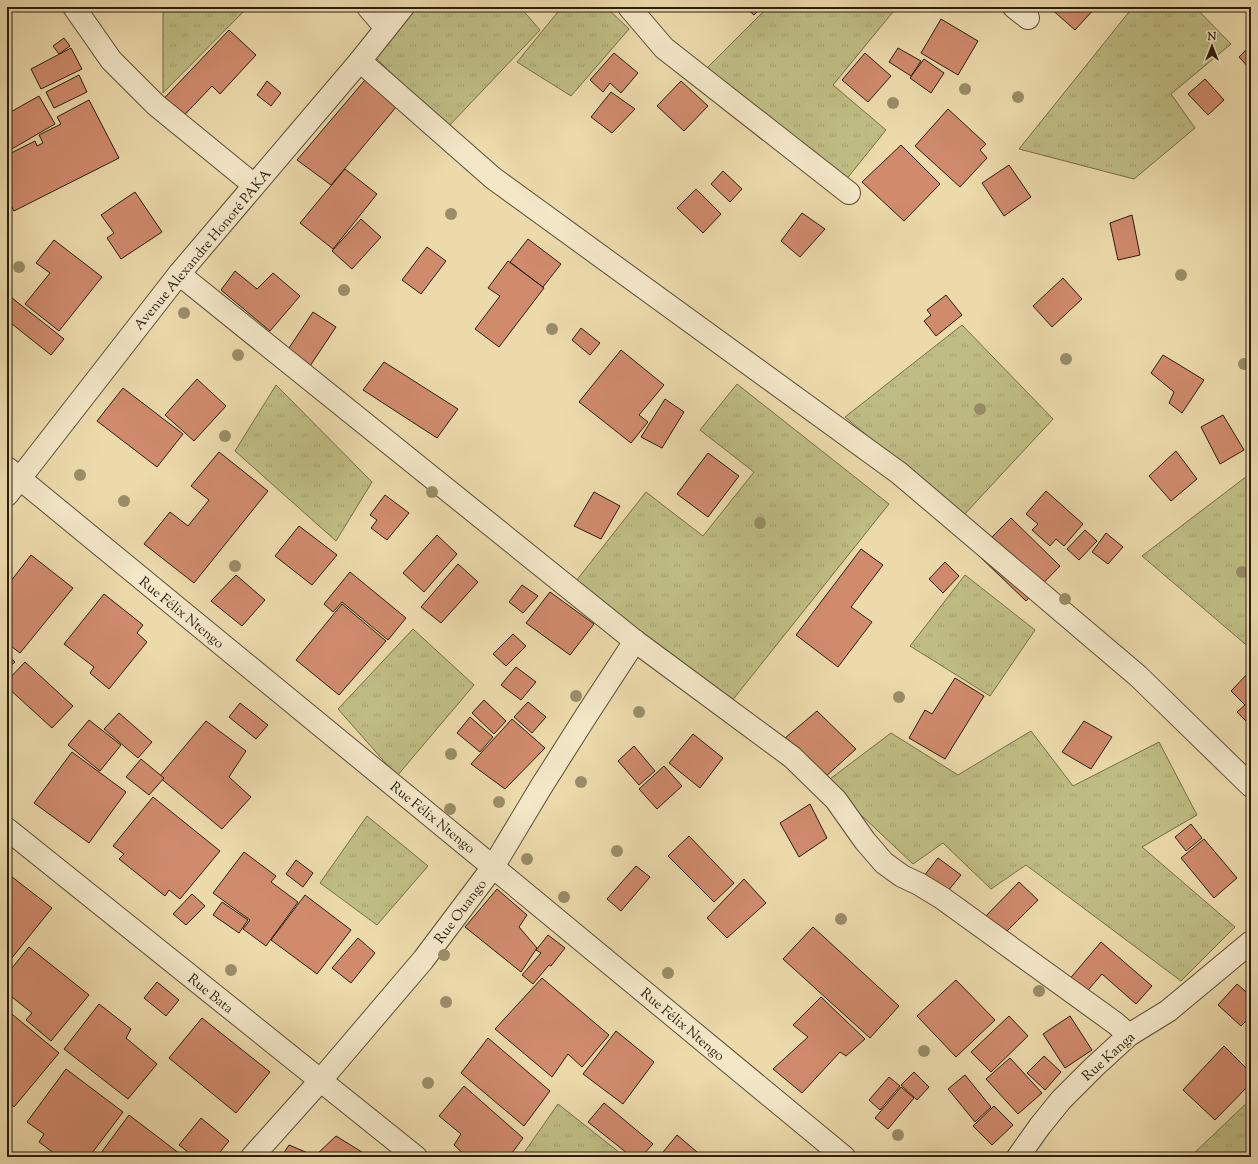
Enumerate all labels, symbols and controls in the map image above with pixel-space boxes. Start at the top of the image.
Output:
north arrow [1192,26,1232,66]
text: N [1207,29,1217,45]
street label: Avenue Alexandre Honoré PAKA [130,165,277,335]
street label: Rue Félix Ntengo [134,573,228,654]
street label: Rue Félix Ntengo [385,778,479,859]
street label: Rue Ouango [431,875,493,949]
street label: Rue Bata [183,970,237,1020]
street label: Rue Félix Ntengo [635,984,729,1067]
street label: Rue Kanga [1078,1028,1141,1087]

